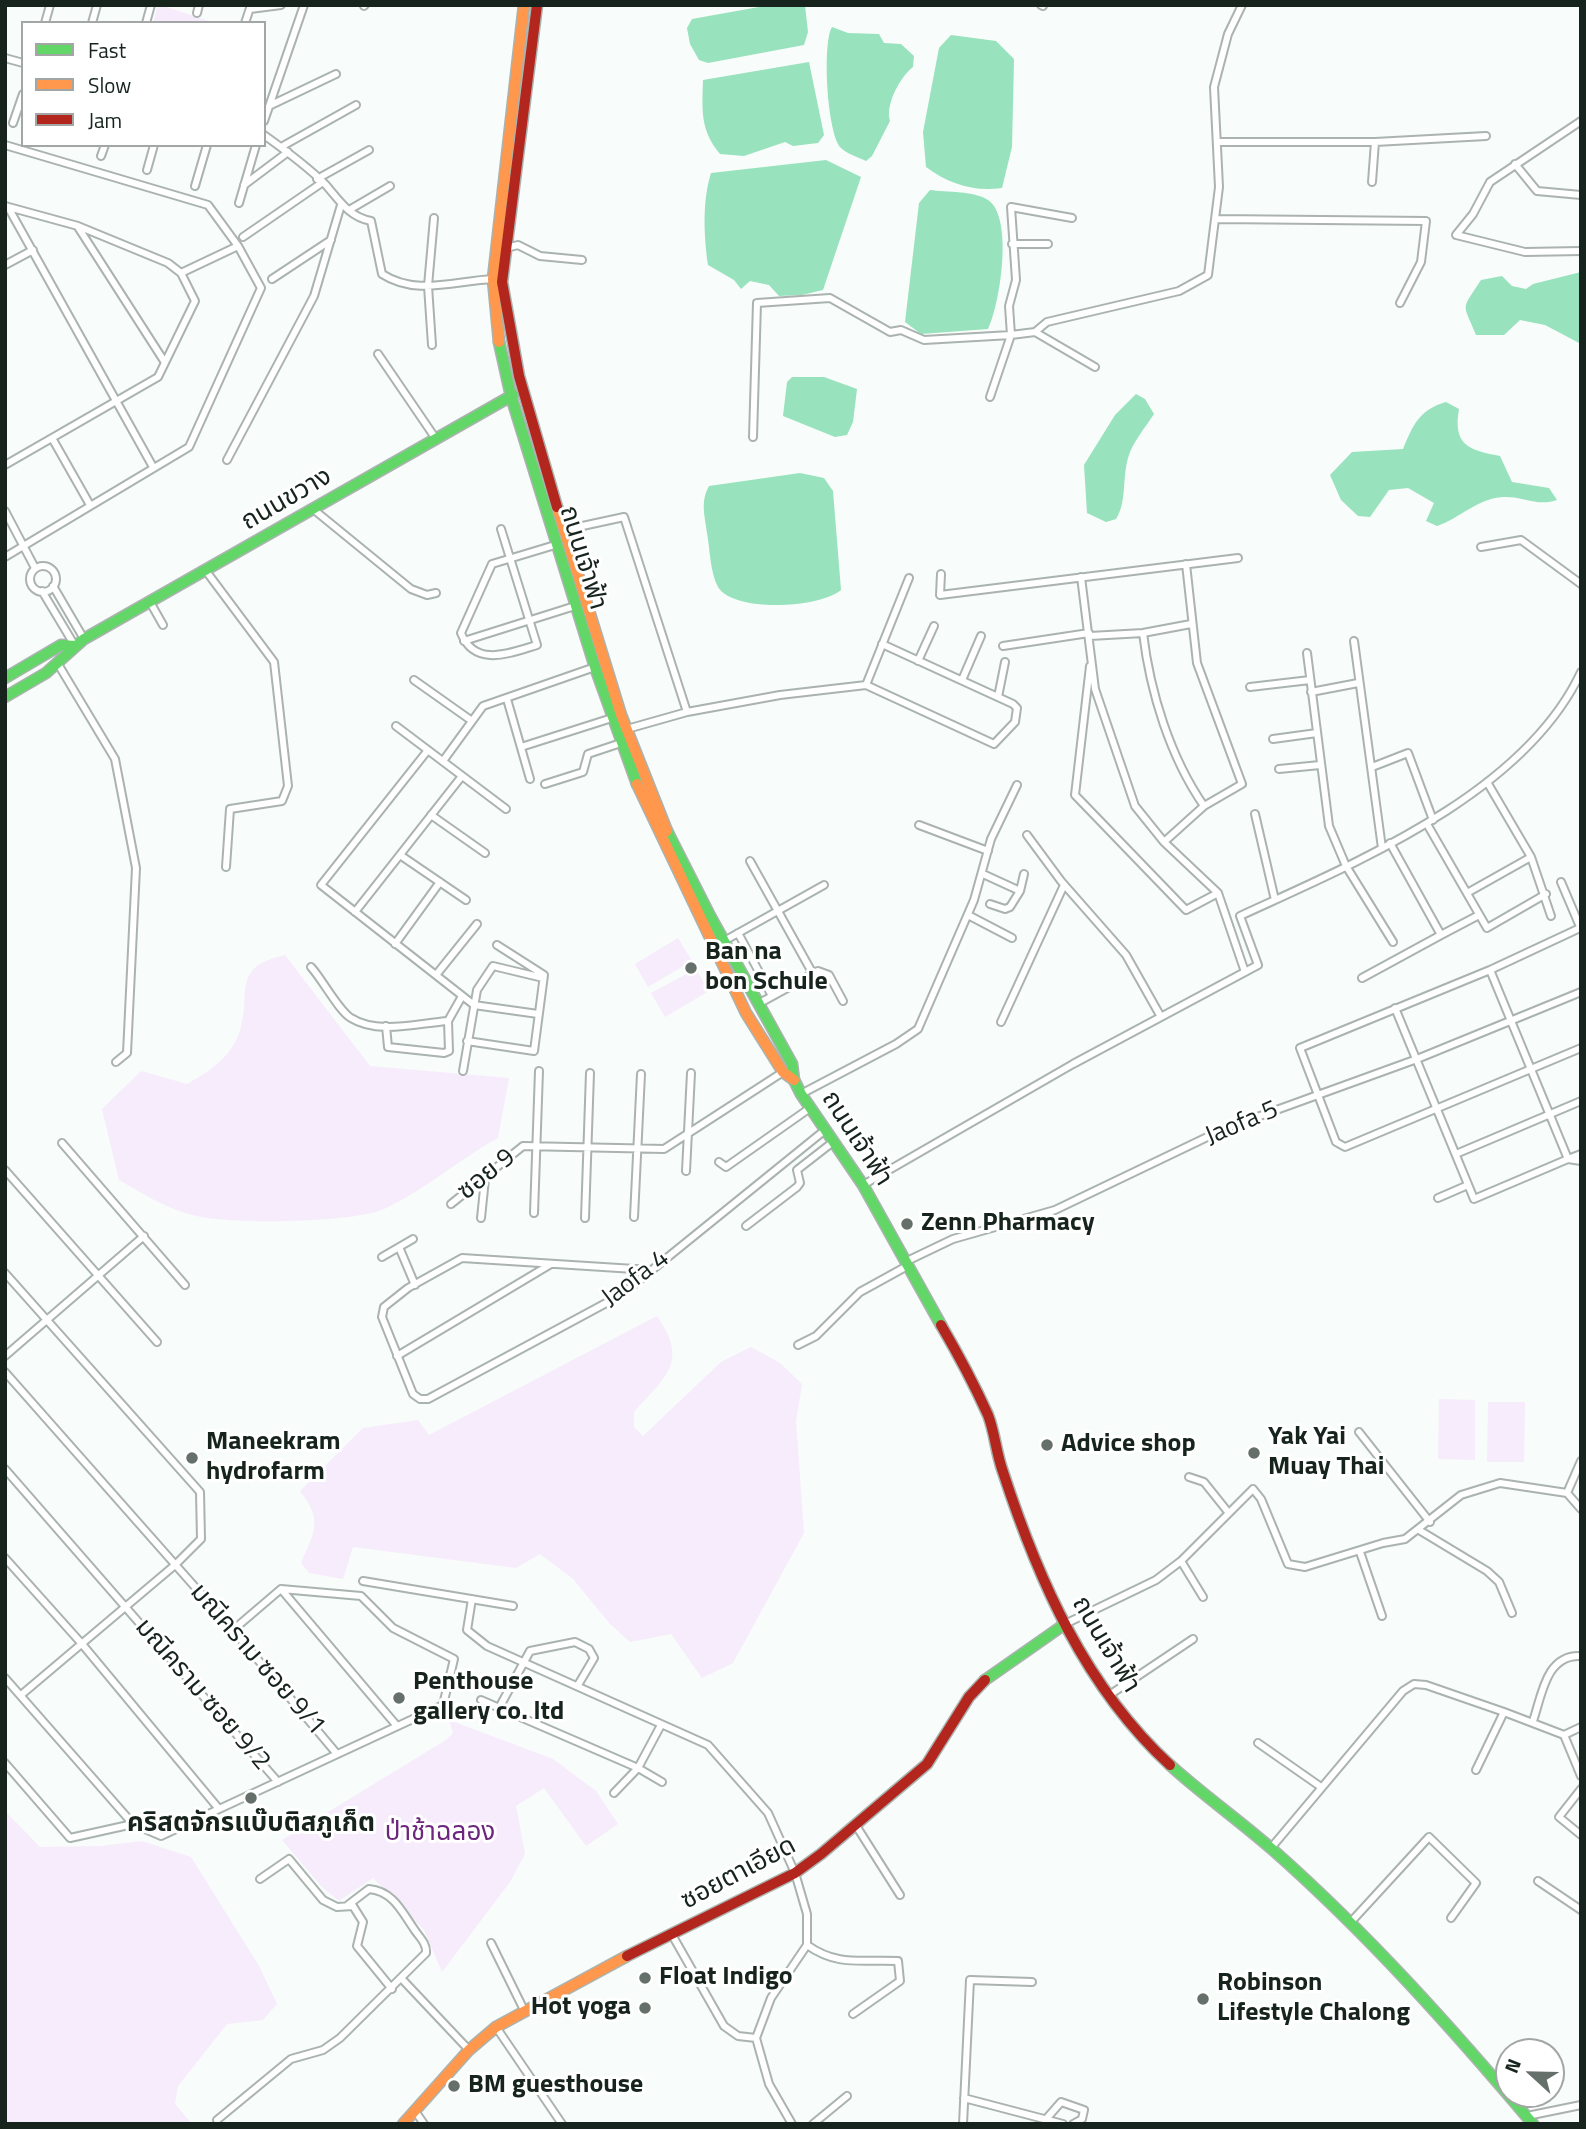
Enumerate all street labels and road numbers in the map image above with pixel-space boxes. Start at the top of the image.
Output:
street label: ถนนขวาง [236,462,338,538]
street label: ถนนเจ้าฟ้า [551,502,613,614]
street label: ถนนเจ้าฟ้า [814,1086,898,1192]
street label: Jaofa 5 [1201,1095,1283,1153]
street label: ซอย 9 [452,1142,522,1208]
street label: Jaofa 4 [596,1244,676,1314]
street label: มณีคราม ซอย 9/1 [183,1578,331,1742]
street label: ถนนเจ้าฟ้า [1064,1591,1146,1699]
street label: มณีคราม ซอย 9/2 [128,1613,276,1777]
street label: ซอยตาเอียด [676,1831,802,1917]

